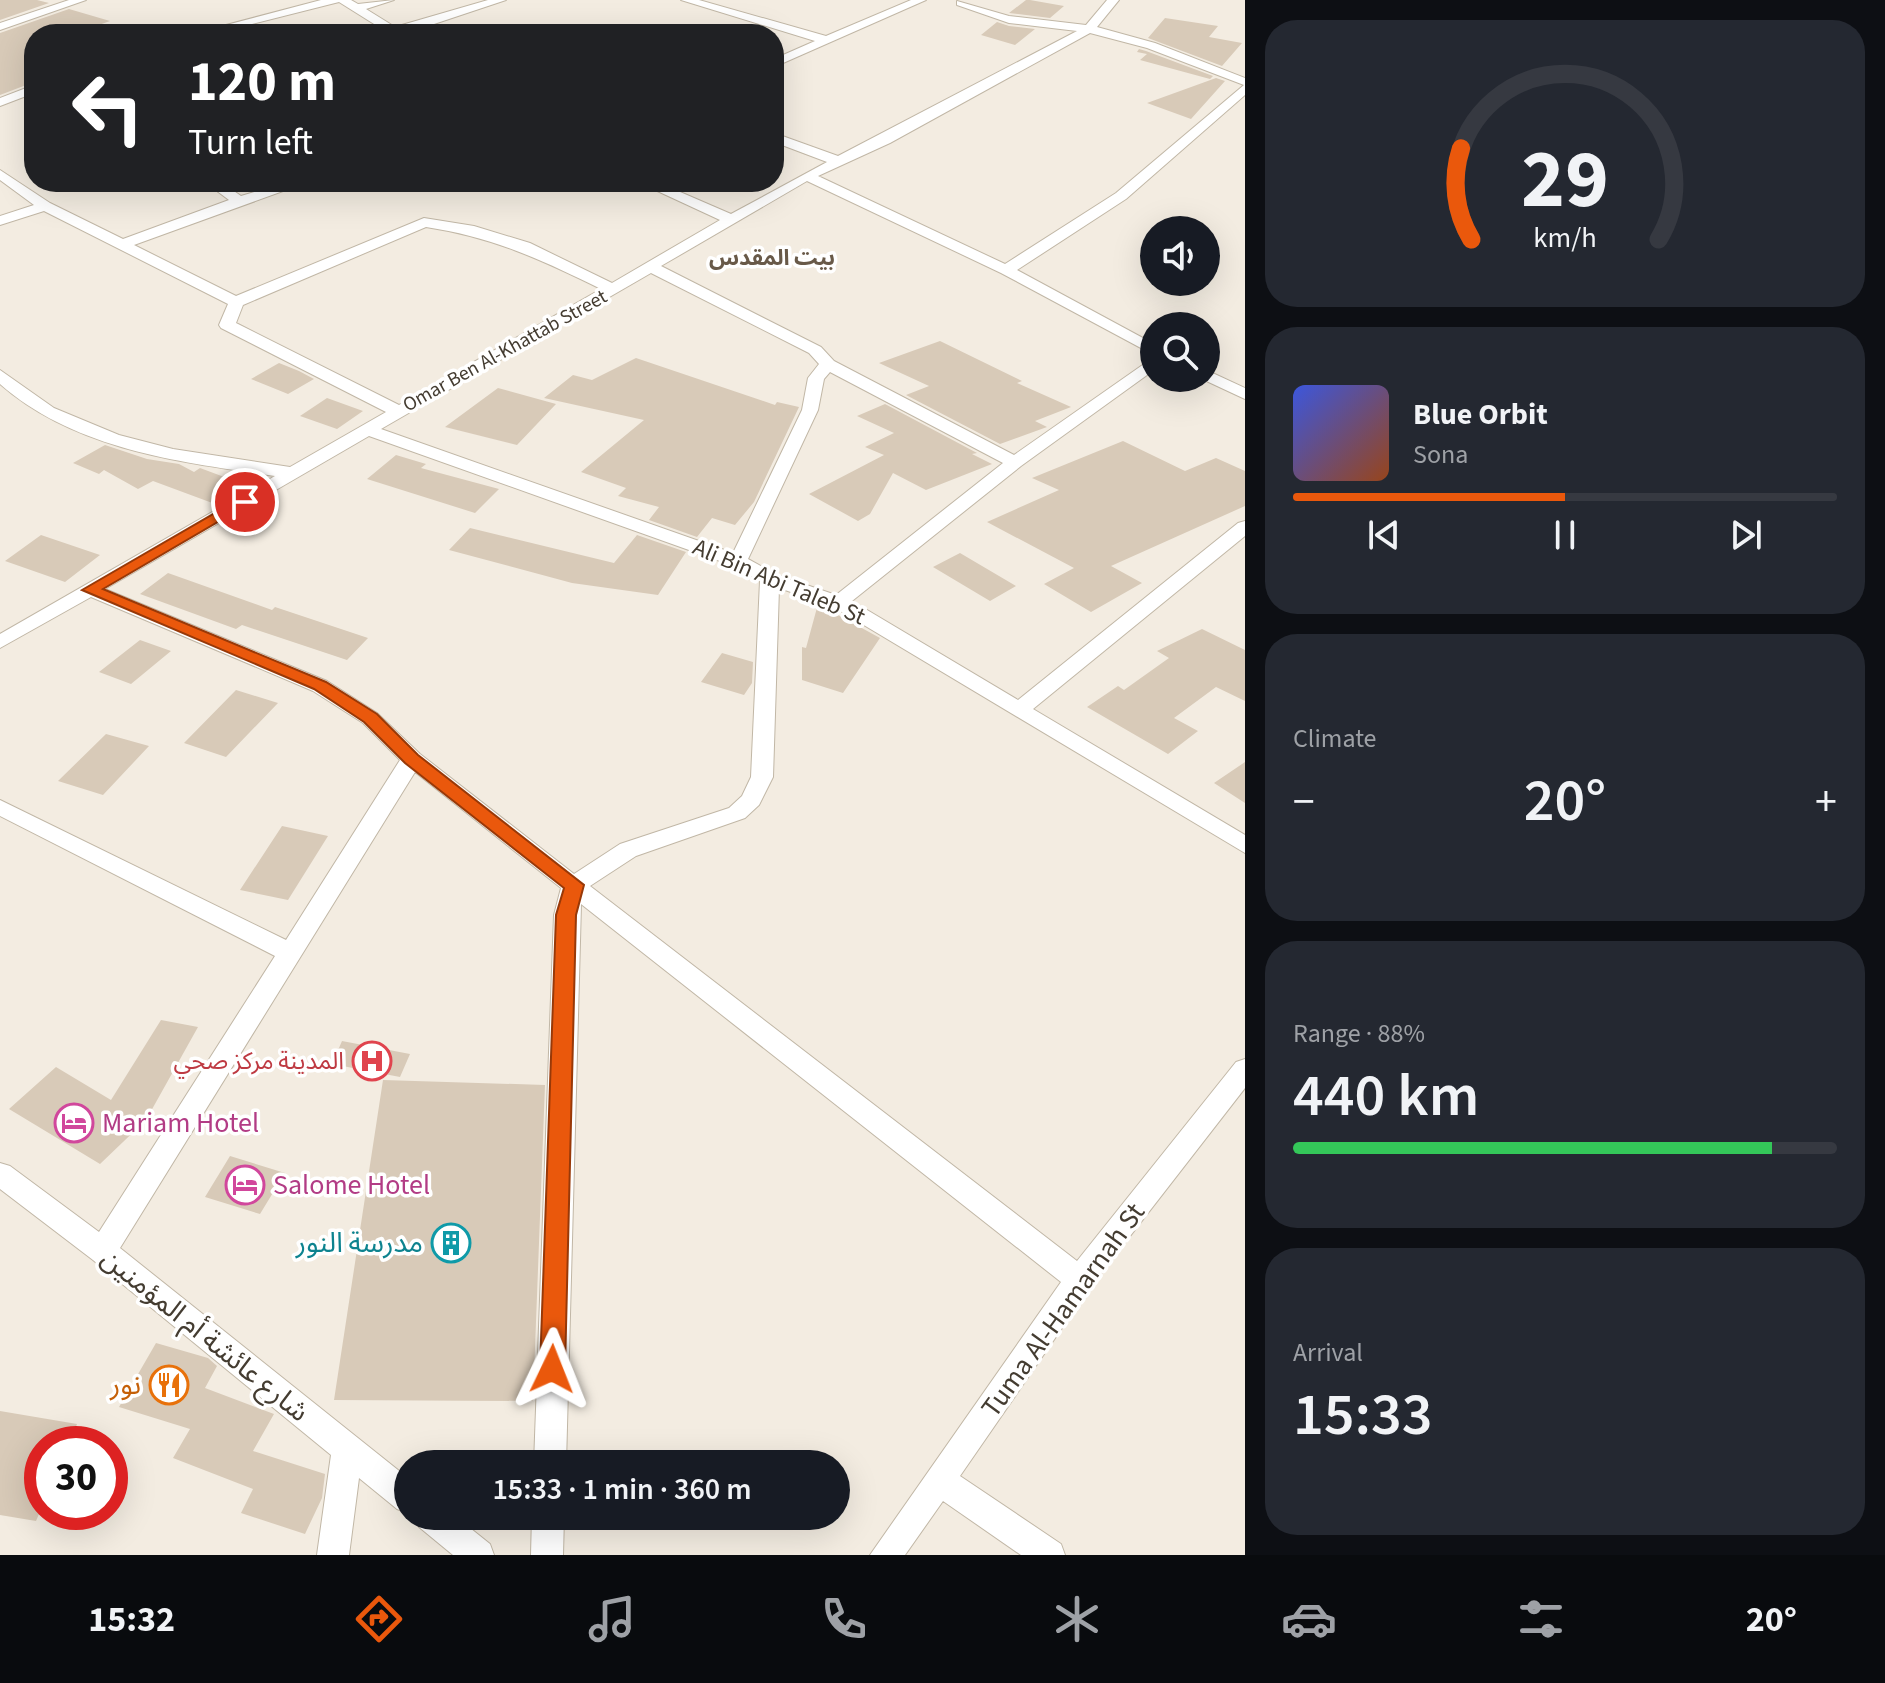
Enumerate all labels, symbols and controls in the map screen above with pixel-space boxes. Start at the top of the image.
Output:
text: 120 m [188,43,336,122]
icon: left [56,56,160,160]
text: Turn left [188,117,313,168]
text: 29 [1521,120,1609,238]
map controls [1140,216,1220,392]
button: sound [1140,216,1220,296]
text: km/h [1533,218,1597,258]
district label: بيت المقدس [709,242,835,274]
street label: Omar Ben Al-Khattab Street [398,283,613,419]
button: search [1140,312,1220,392]
text: Blue Orbit [1413,393,1548,436]
text: Sona [1413,436,1468,473]
pin [211,468,279,536]
icon: arrive [223,480,267,524]
icon: previous [1362,513,1406,557]
icon: pause [1543,513,1587,557]
icon: next [1724,513,1768,557]
street label: Ali Bin Abi Taleb St [687,530,871,634]
text: Climate [1293,720,1377,757]
text: 20° [1524,759,1606,844]
text: − [1293,771,1315,834]
text: + [1815,771,1837,834]
text: Range · 88% [1293,1015,1425,1052]
hospital icon: المدينة مركز صحي [351,1040,393,1082]
place label: المدينة مركز صحي [174,1044,344,1079]
text: 440 km [1293,1054,1479,1139]
hotel icon: Mariam Hotel [53,1102,95,1144]
place label: Mariam Hotel [102,1103,259,1143]
hotel icon: Salome Hotel [224,1164,266,1206]
place label: Salome Hotel [273,1165,430,1205]
street label: Tuma Al-Hamarnah St [971,1194,1155,1425]
building icon: مدرسة النور [430,1222,472,1264]
place label: مدرسة النور [295,1223,423,1263]
street label: شارع عائشة أم المؤمنين [92,1239,318,1431]
position arrow [510,1327,594,1411]
text: Arrival [1293,1334,1363,1371]
restaurant icon: نور [148,1364,190,1406]
place label: نور [109,1365,141,1405]
text: 15:33 [1293,1373,1433,1458]
speed limit sign: 30 [24,1426,128,1530]
text: 15:33 · 1 min · 360 m [492,1468,752,1511]
icon: directions [351,1591,407,1647]
icon: music [584,1591,640,1647]
icon: phone [816,1591,872,1647]
icon: climate [1049,1591,1105,1647]
icon: car [1281,1591,1337,1647]
icon: filters [1513,1591,1569,1647]
text: 15:32 [88,1594,175,1645]
text: 20° [1746,1594,1797,1645]

